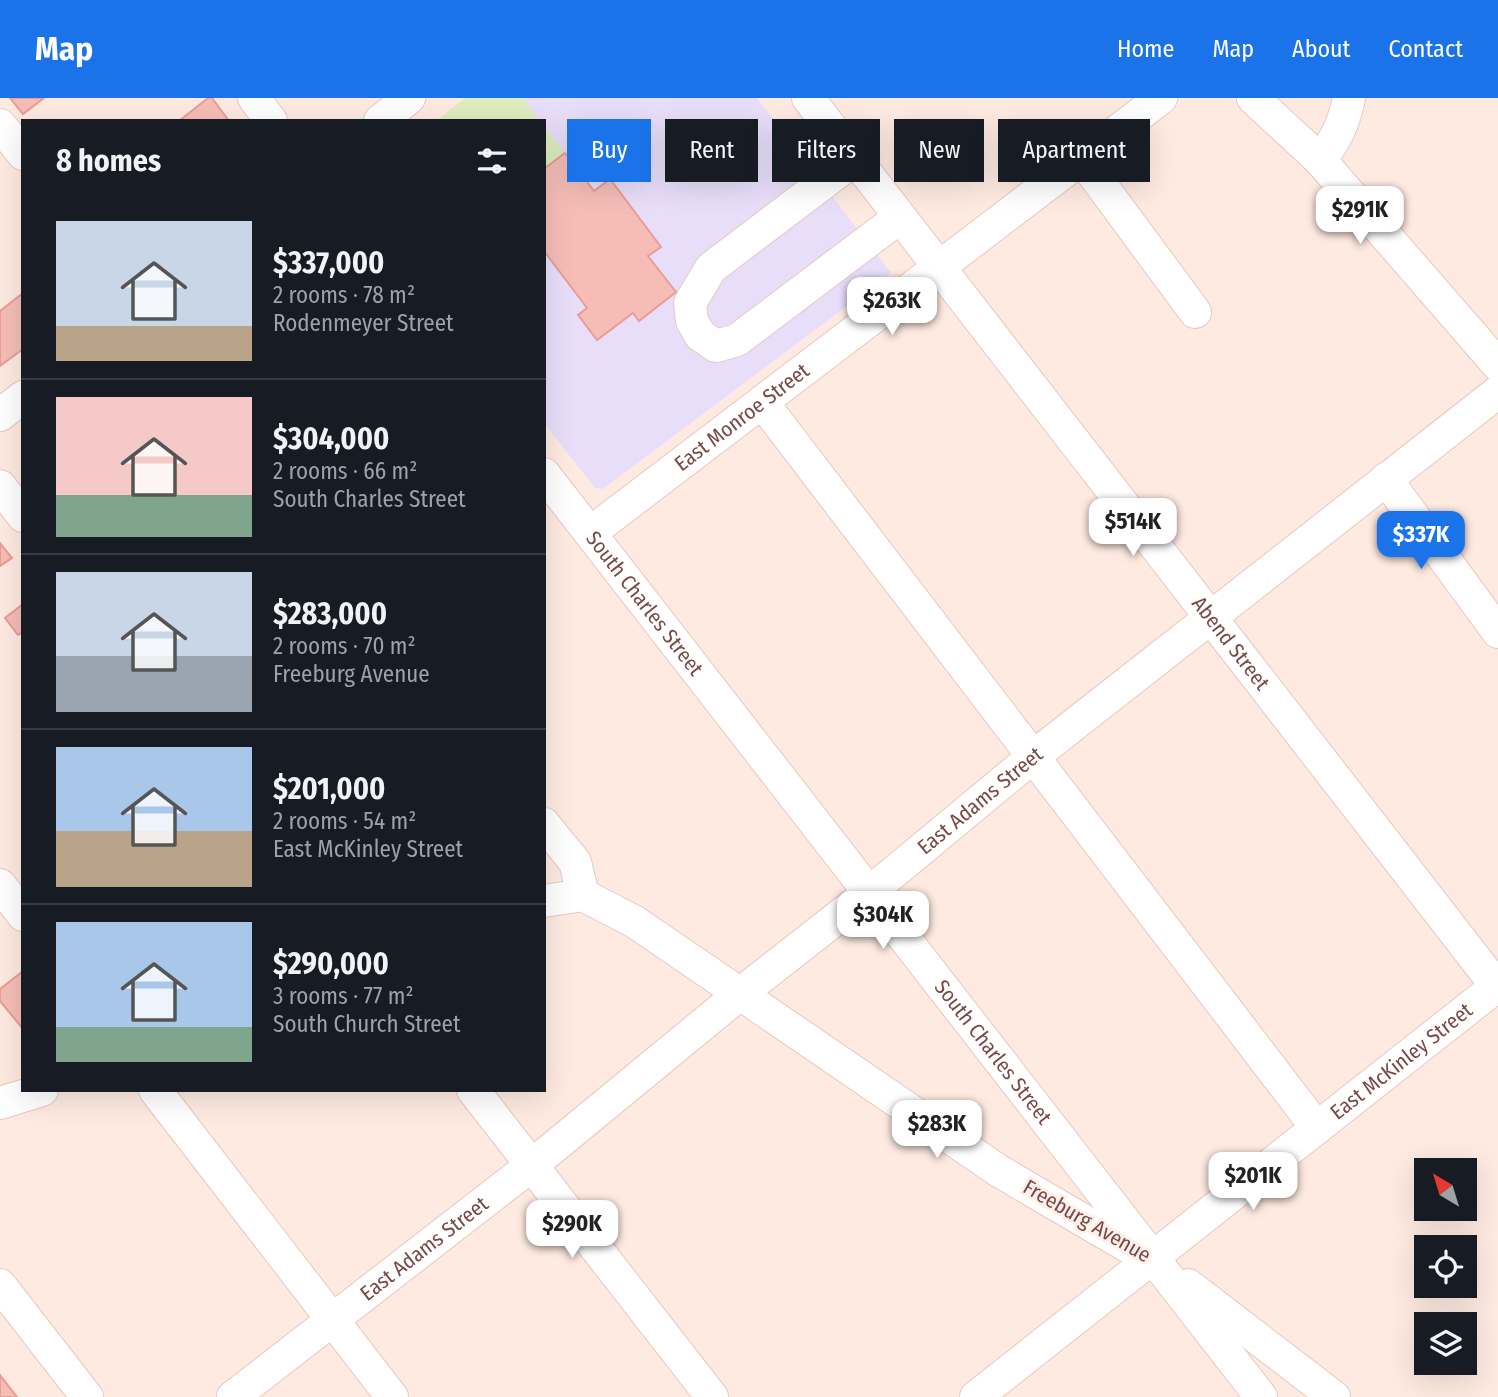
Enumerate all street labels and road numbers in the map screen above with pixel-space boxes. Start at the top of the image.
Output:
street label: East Monroe Street [669,358,814,477]
street label: South Charles Street [580,526,709,681]
street label: Abend Street [1186,591,1275,695]
street label: East Adams Street [912,741,1048,860]
street label: South Charles Street [929,975,1057,1130]
street label: East McKinley Street [1325,997,1478,1125]
street label: Freeburg Avenue [1019,1174,1155,1268]
street label: East Adams Street [355,1191,493,1306]

